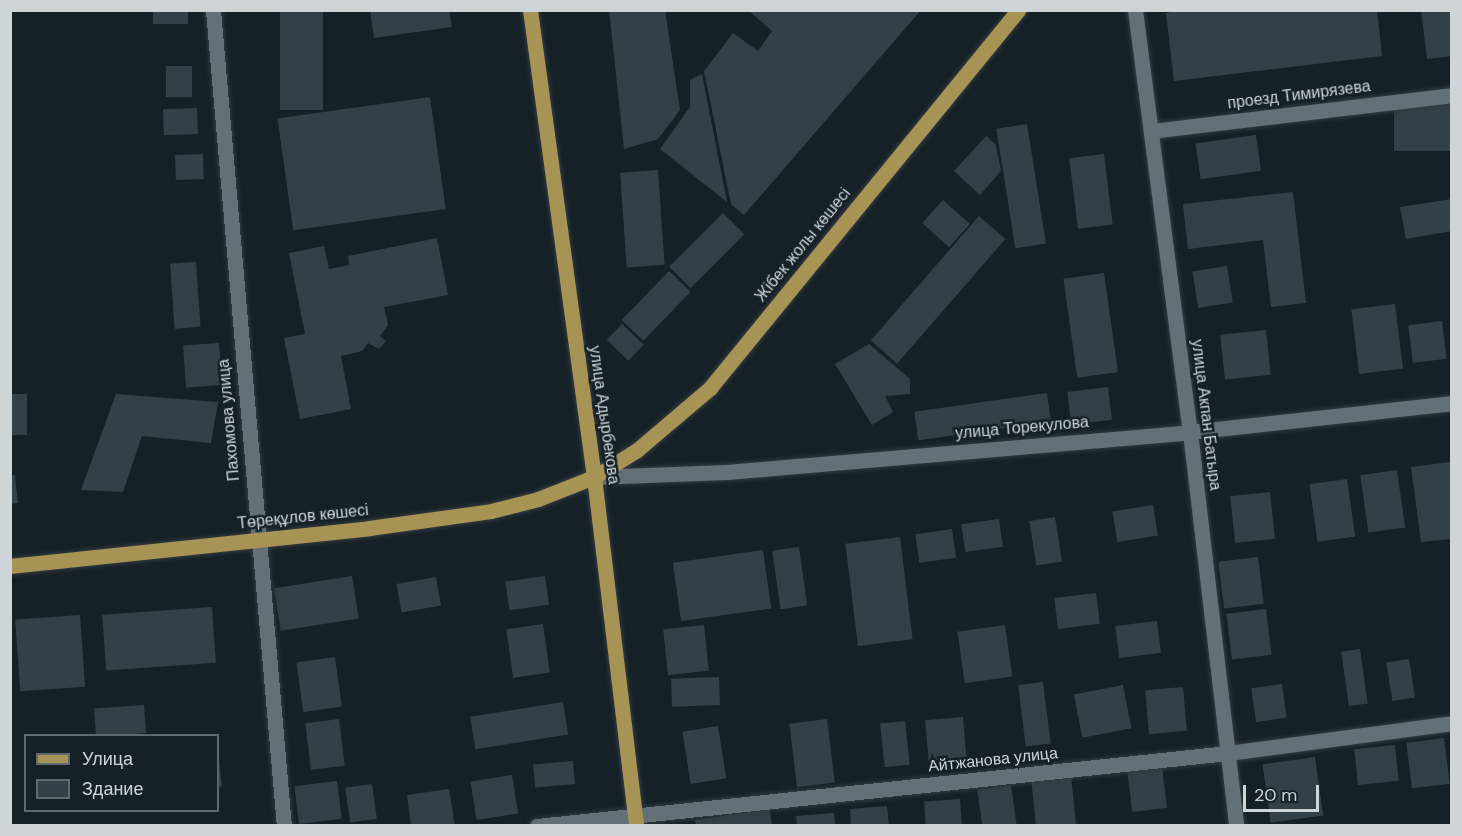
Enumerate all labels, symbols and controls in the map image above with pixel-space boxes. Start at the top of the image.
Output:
street label: проезд Тимирязева [1226,77,1372,113]
street label: Жібек жолы көшесі [751,184,855,306]
street label: улица Акпан Батыра [1187,338,1225,492]
street label: улица Адырбекова [585,344,623,486]
street label: Пахомова улица [214,358,244,482]
street label: улица Торекулова [954,413,1090,443]
street label: Төреқұлов көшесі [236,501,370,533]
legend [24,734,219,812]
street label: Айтжанова улица [927,744,1059,776]
text: Улица [82,747,133,771]
scale bar [1246,773,1322,811]
text: Здание [82,777,143,801]
text: 20 m [1254,783,1297,807]

